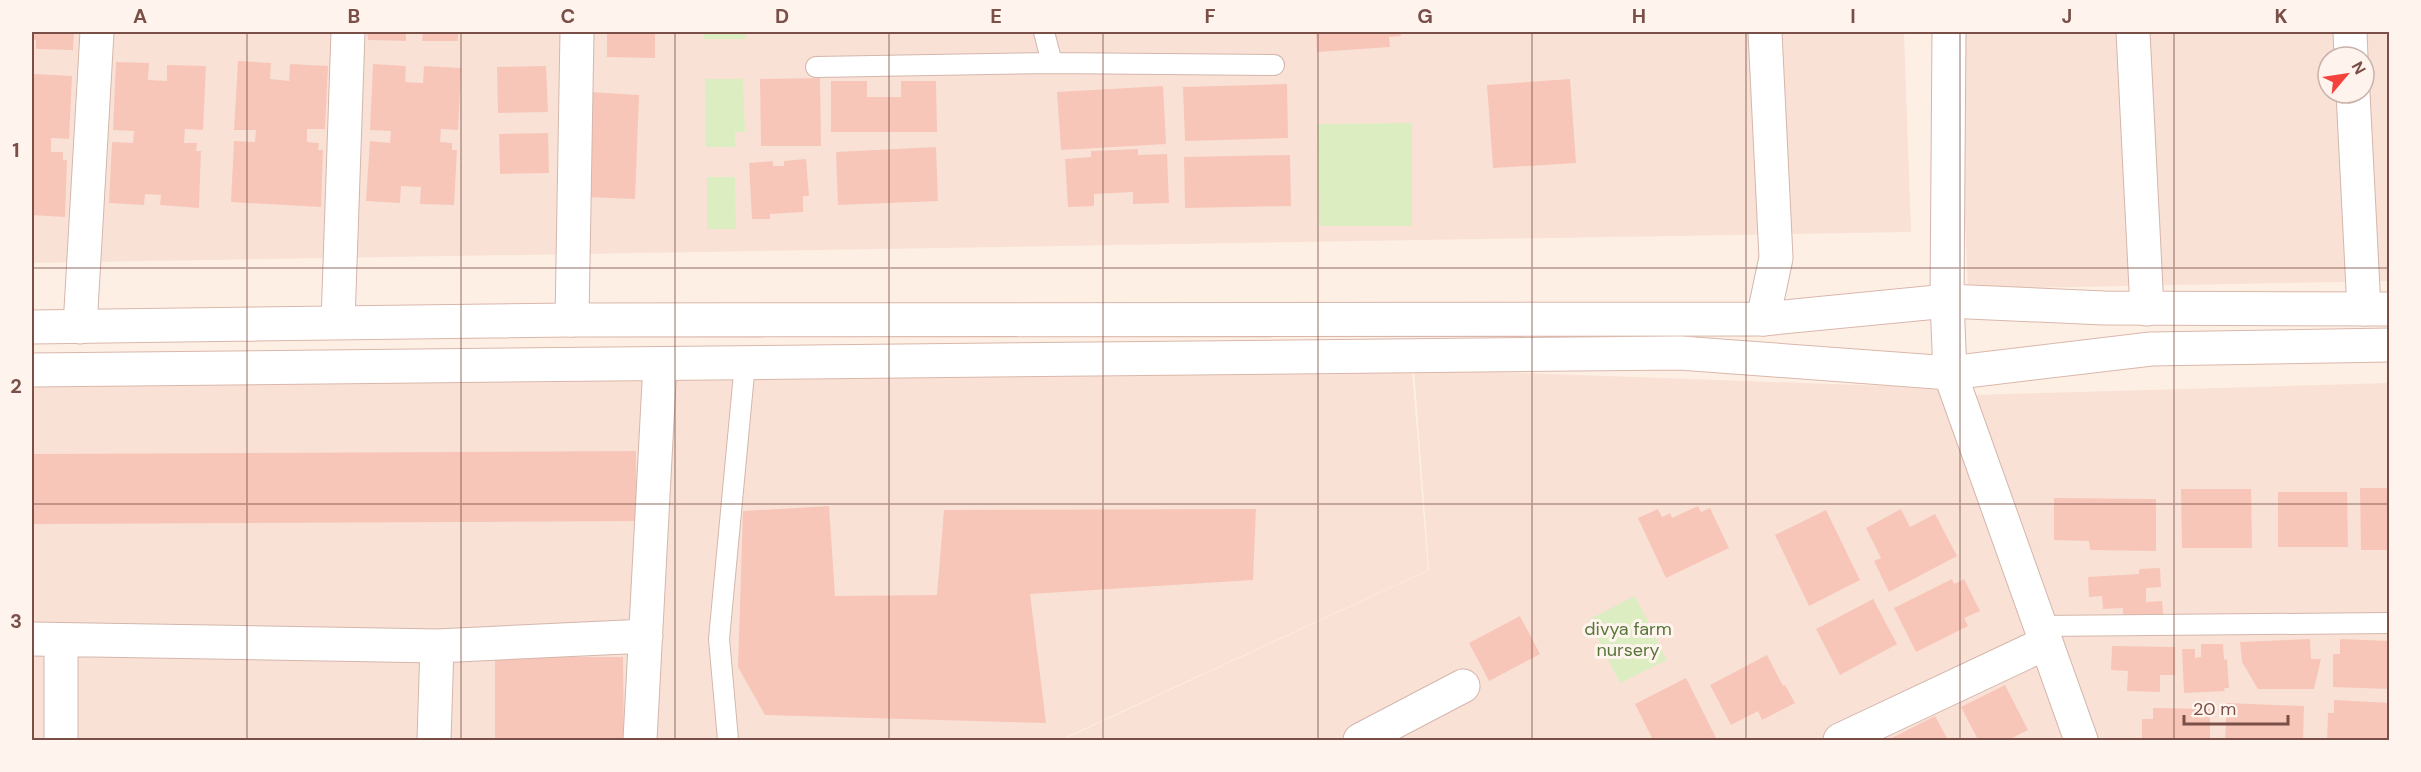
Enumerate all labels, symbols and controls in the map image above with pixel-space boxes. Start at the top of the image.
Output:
text: A [133,3,147,29]
text: B [348,3,360,29]
text: C [561,3,575,29]
text: D [775,3,789,29]
text: E [990,3,1002,29]
text: F [1204,3,1216,29]
text: G [1417,3,1433,29]
text: H [1632,3,1646,29]
text: I [1850,3,1856,29]
text: J [2062,3,2072,29]
text: K [2274,3,2288,29]
north arrow [2316,45,2376,105]
text: N [2347,58,2371,78]
text: 1 [12,137,20,163]
text: 2 [10,373,22,399]
text: 3 [10,608,22,634]
park label: divya farm nursery [1584,617,1672,662]
scale bar [2184,688,2288,726]
text: 20 m [2193,697,2236,721]

